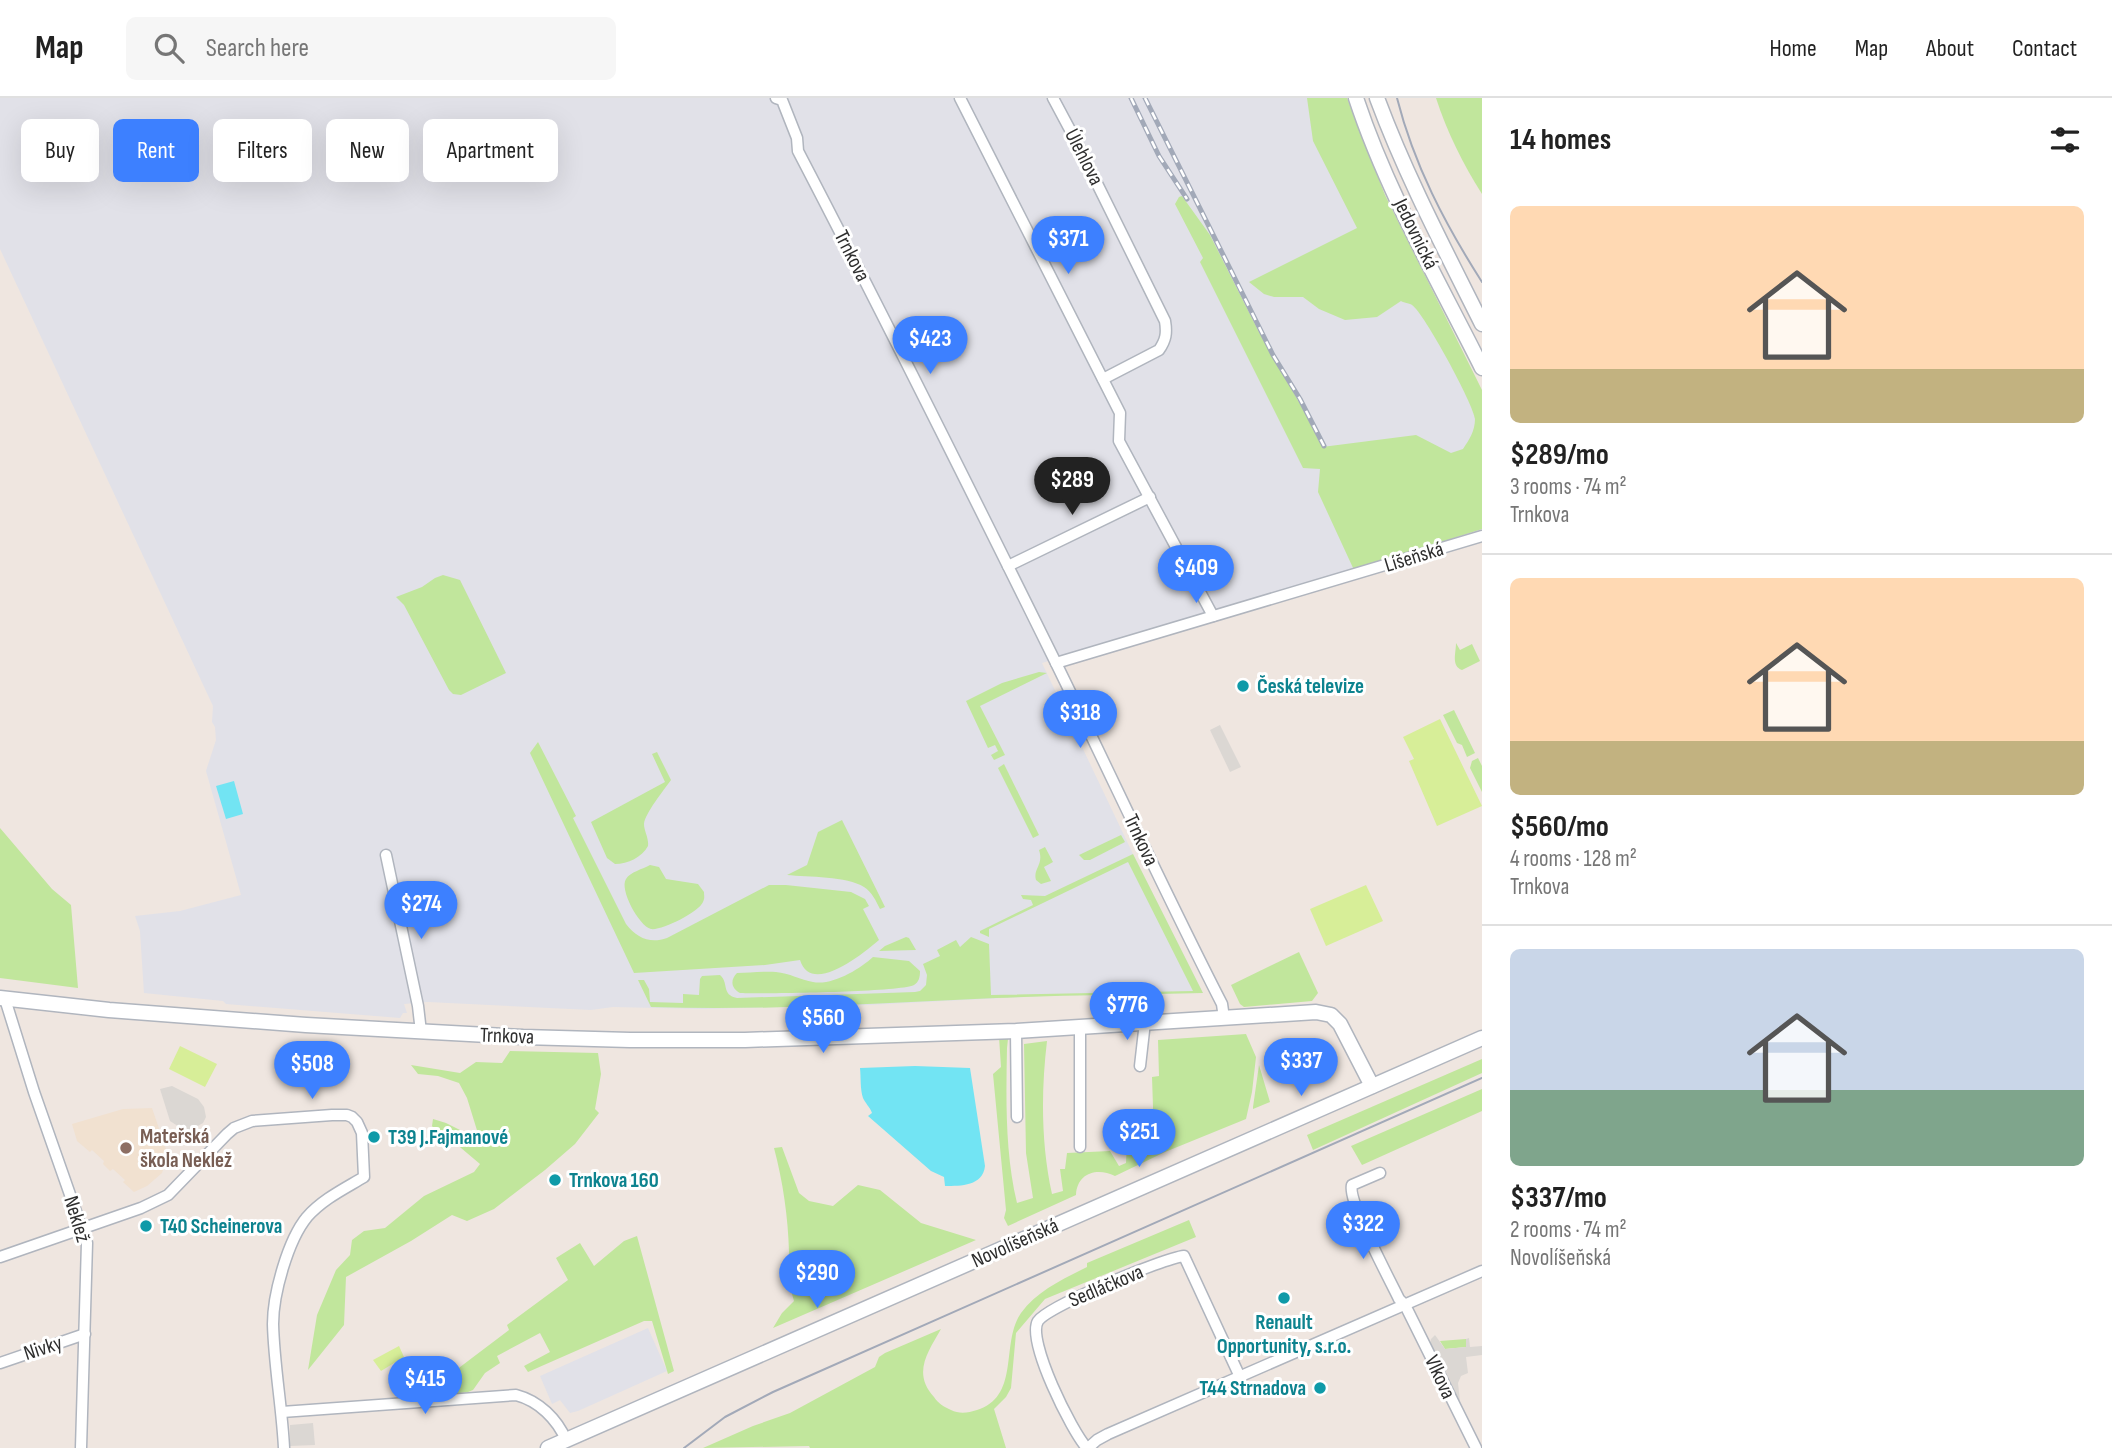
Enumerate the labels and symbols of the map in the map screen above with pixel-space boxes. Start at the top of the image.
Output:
street label: Úlehlova [1059,125,1109,189]
street label: Jedovnická [1388,194,1444,273]
pin: $371 [1027,216,1109,276]
street label: Trnkova [829,226,875,286]
pin: $423 [889,316,971,376]
pin: $289 [1031,458,1113,517]
street label: Líšeňská [1382,536,1446,578]
pin: $409 [1155,546,1237,605]
place label: Česká televize [1257,674,1364,699]
marker: Česká televize [1235,678,1251,694]
pin: $318 [1039,690,1121,750]
street label: Trnkova [1118,810,1164,870]
pin: $274 [380,882,462,941]
pin: $776 [1086,982,1168,1042]
pin: $560 [782,996,864,1055]
street label: Trnkova [480,1023,534,1049]
pin: $337 [1260,1038,1342,1098]
pin: $508 [271,1042,353,1101]
pin: $251 [1098,1110,1180,1169]
place label: Mateřská škola Neklež [140,1124,232,1173]
place label: T39 J.Fajmanové [388,1125,508,1150]
marker: T39 J.Fajmanové [366,1129,382,1145]
marker: Mateřská škola Neklež [118,1140,134,1156]
place label: Trnkova 160 [569,1168,659,1193]
marker: Trnkova 160 [547,1172,563,1188]
street label: Neklež [58,1193,96,1246]
pin: $322 [1322,1202,1404,1261]
street label: Novolíšeňská [968,1213,1062,1273]
place label: T40 Scheinerova [160,1214,282,1239]
marker: T40 Scheinerova [138,1218,154,1234]
pin: $290 [776,1250,858,1310]
street label: Sedláčkova [1065,1259,1147,1313]
marker: Renault Opportunity, s.r.o. [1276,1290,1292,1306]
place label: Renault Opportunity, s.r.o. [1217,1310,1351,1359]
street label: Nivky [21,1330,65,1366]
street label: Vlkova [1419,1351,1461,1403]
pin: $415 [384,1356,466,1416]
place label: T44 Strnadova [1199,1376,1306,1401]
marker: T44 Strnadova [1312,1380,1328,1396]

